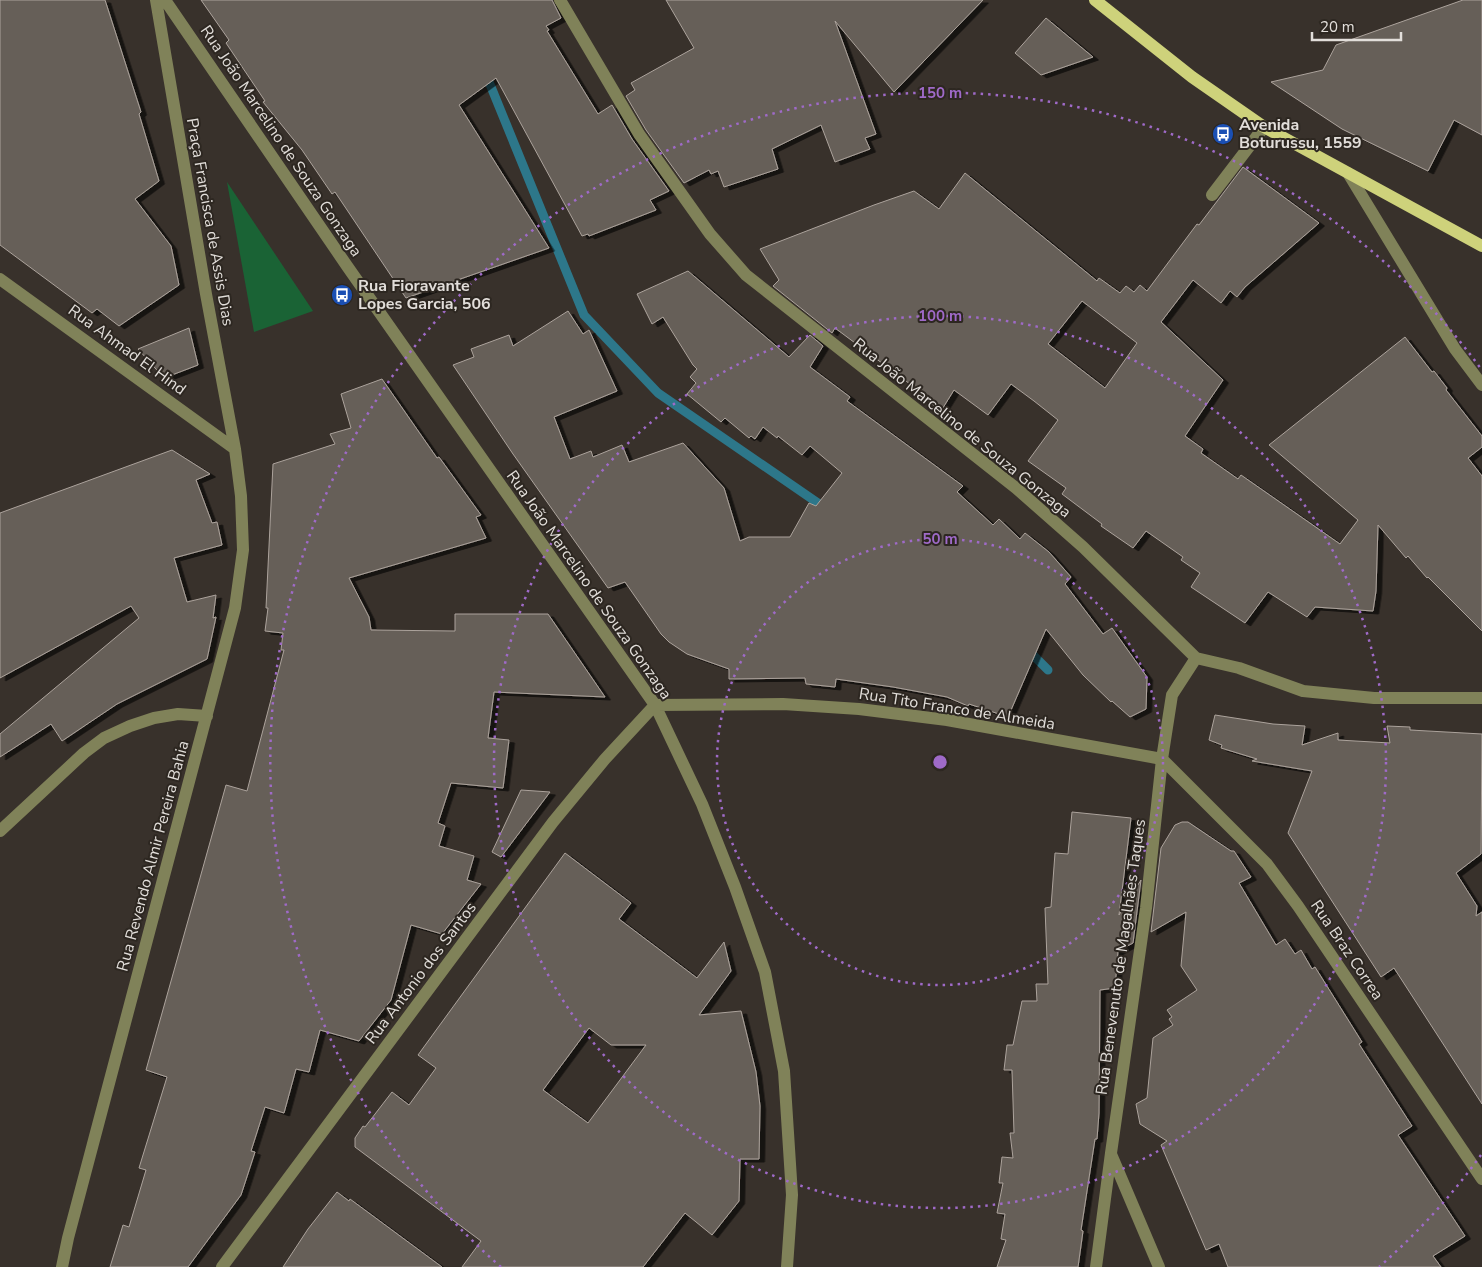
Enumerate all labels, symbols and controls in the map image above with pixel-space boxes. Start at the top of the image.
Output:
scale bar [1312,10,1401,42]
text: 20 m [1320,17,1355,37]
street label: Rua João Marcelino de Souza Gonzaga [195,21,367,261]
text: 150 m [918,83,962,103]
place label: Avenida Boturussu, 1559 [1239,114,1362,154]
street label: Praça Francisca de Assis Dias [181,116,239,328]
bus stop icon: Avenida Boturussu, 1559 [1211,122,1235,146]
place label: Rua Fioravante Lopes Garcia, 506 [358,275,491,315]
bus stop icon: Rua Fioravante Lopes Garcia, 506 [330,283,354,307]
street label: Rua Ahmad El Hind [63,300,191,400]
text: 100 m [918,306,962,326]
street label: Rua João Marcelino de Souza Gonzaga [848,333,1076,523]
street label: Rua João Marcelino de Souza Gonzaga [501,466,677,704]
text: 50 m [922,529,958,549]
street label: Rua Tito Franco de Almeida [857,683,1057,735]
street label: Rua Revendo Almir Pereira Bahia [112,738,194,974]
centre of rings [931,753,949,771]
street label: Rua Benevenuto de Magalhães Taques [1091,818,1151,1096]
street label: Rua Braz Correa [1305,896,1389,1004]
street label: Rua Antonio dos Santos [360,897,482,1049]

